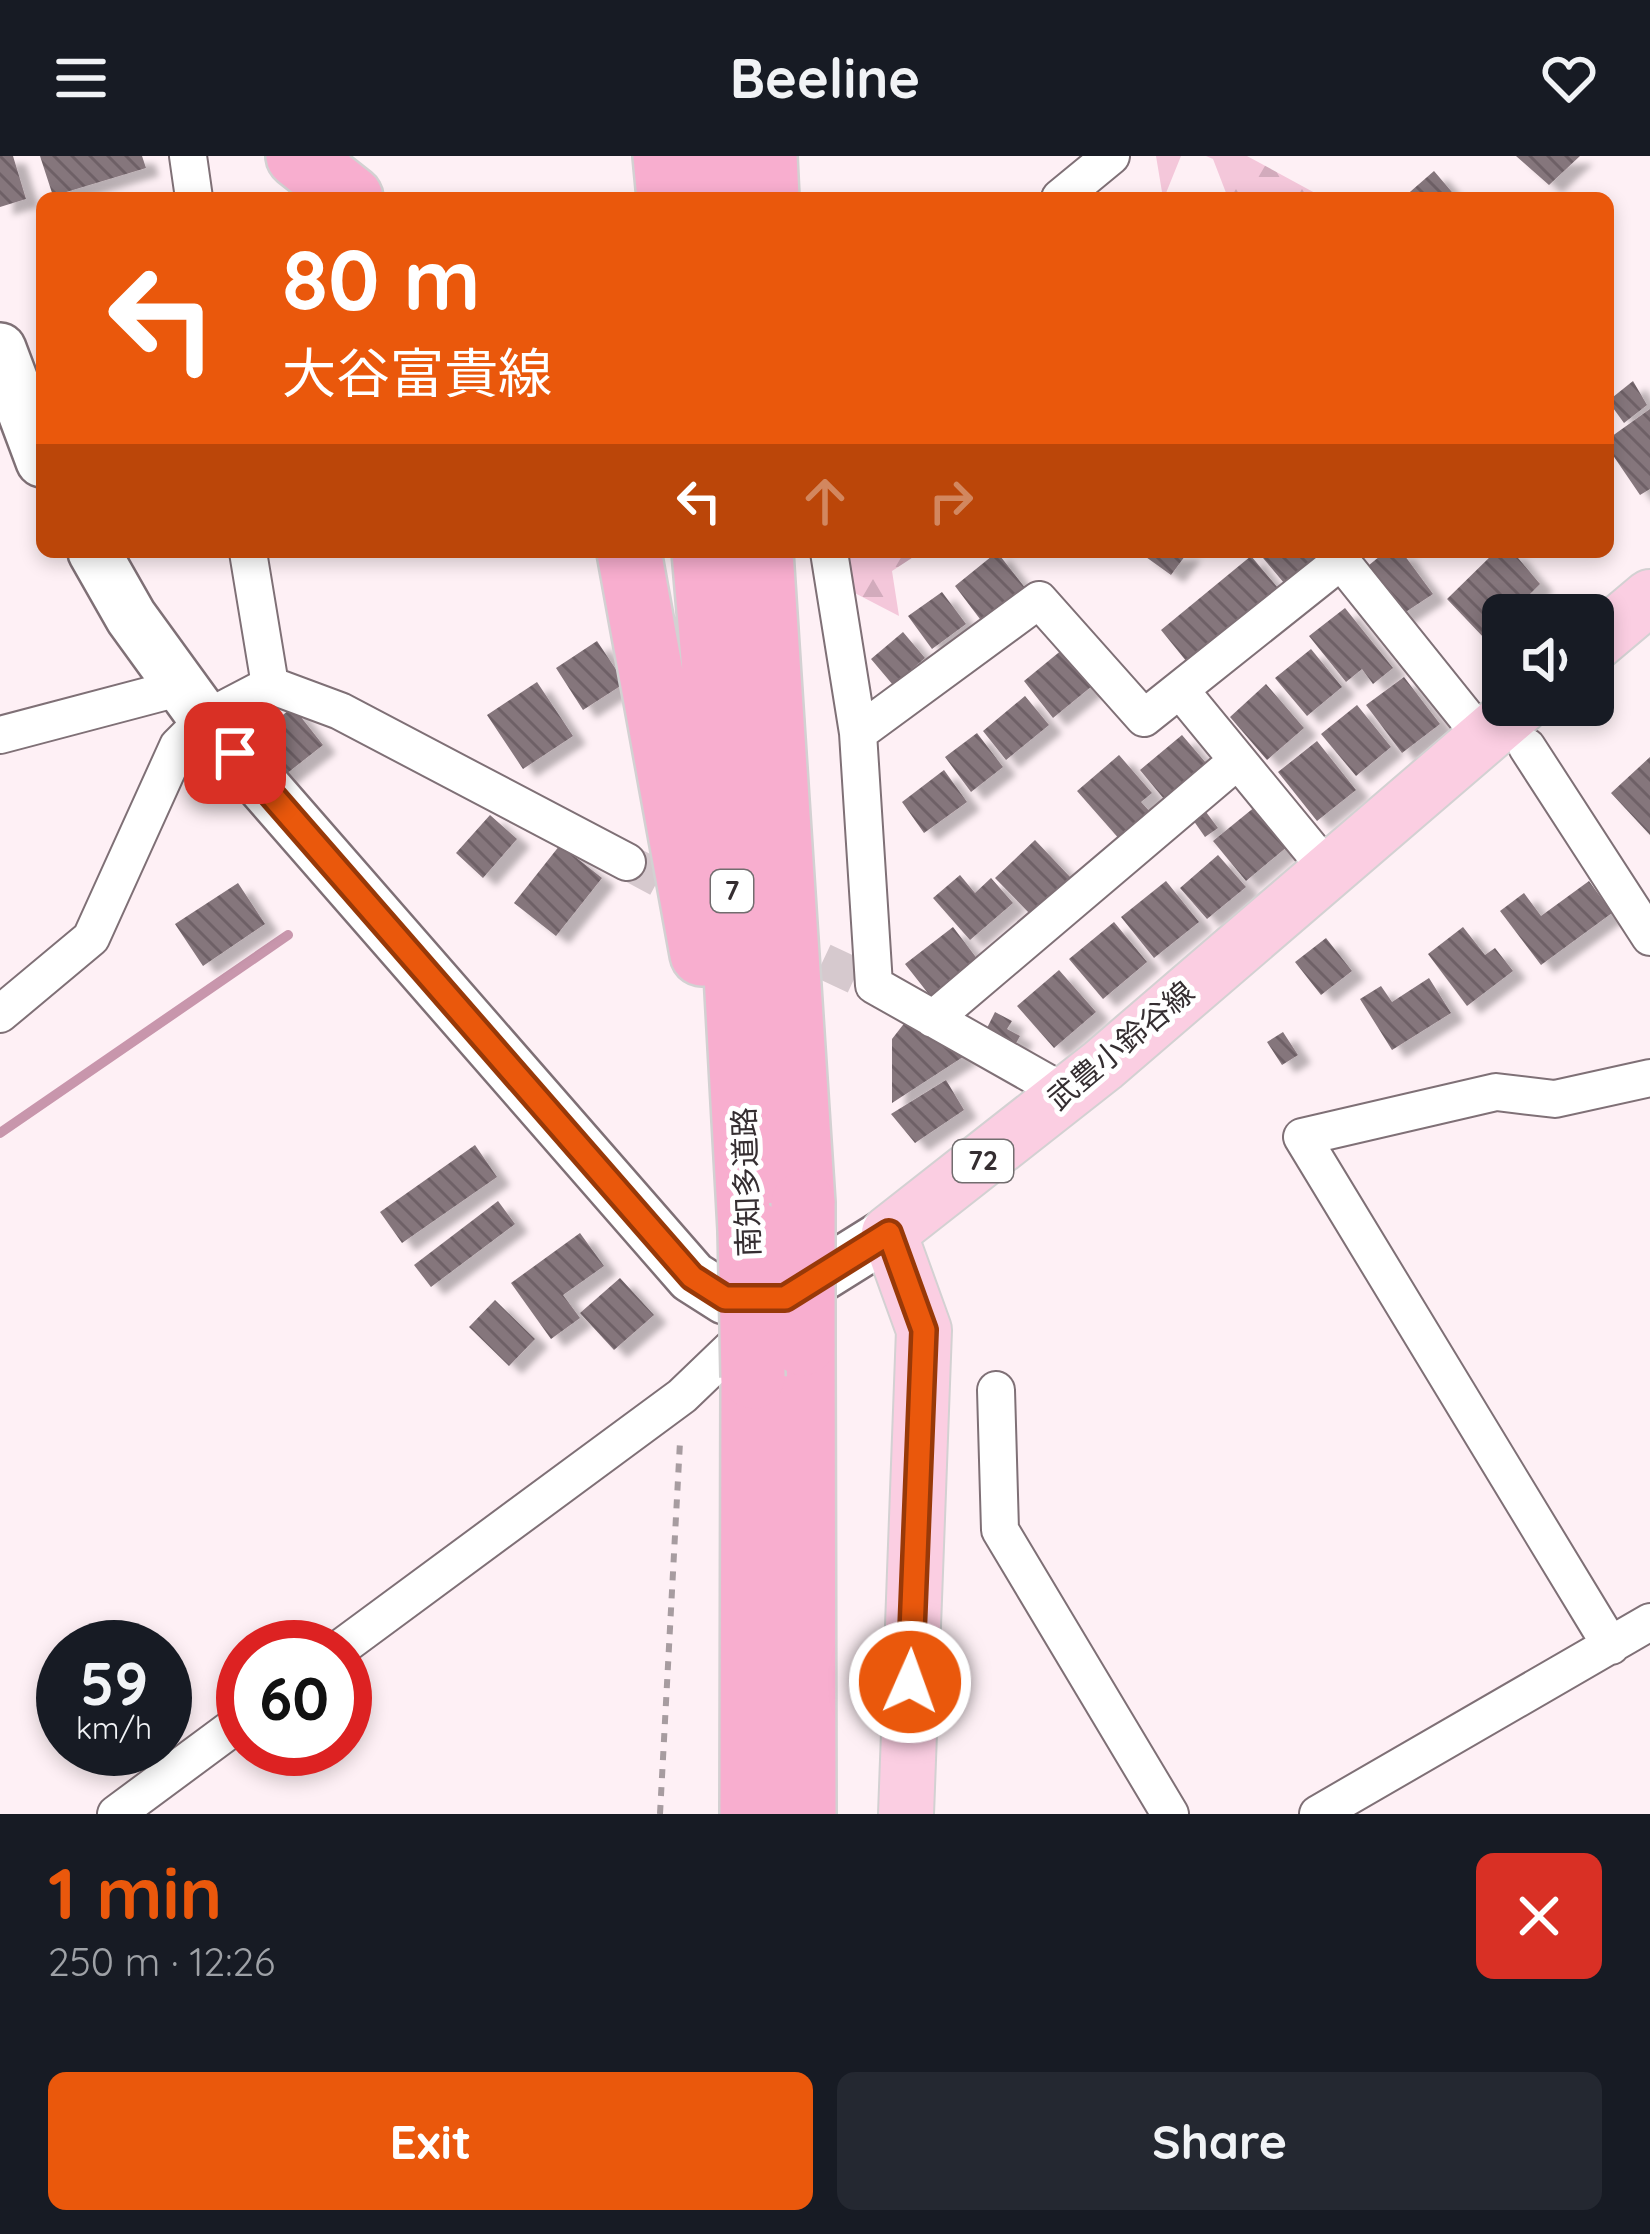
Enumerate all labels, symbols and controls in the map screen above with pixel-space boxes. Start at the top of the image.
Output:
text: Beeline [730,44,920,112]
icon: menu [48,45,114,111]
icon: heart [1536,45,1602,111]
text: 80 m [282,226,481,331]
icon: left [84,240,240,396]
text: 大谷富貴線 [282,339,552,407]
icon: left [666,468,732,534]
icon: ahead [792,468,858,534]
icon: right [918,468,984,534]
map controls [1482,594,1614,726]
button: sound [1482,594,1614,726]
pin [184,702,286,804]
icon: arrive [202,720,268,786]
road number: 7 [711,870,753,912]
street label: 武豊小鈴谷線 [1039,973,1202,1118]
street label: 南知多道路 [724,1106,768,1258]
road number: 72 [953,1140,1013,1182]
position arrow [847,1619,973,1745]
speed limit sign: 60 [216,1620,372,1776]
text: 59 [80,1645,148,1720]
text: km/h [76,1709,152,1747]
text: 1 min [48,1847,222,1937]
button: close [1476,1853,1602,1979]
text: 250 m · 12:26 [48,1937,275,1986]
button: Exit [48,2072,813,2210]
button: Share [837,2072,1602,2210]

